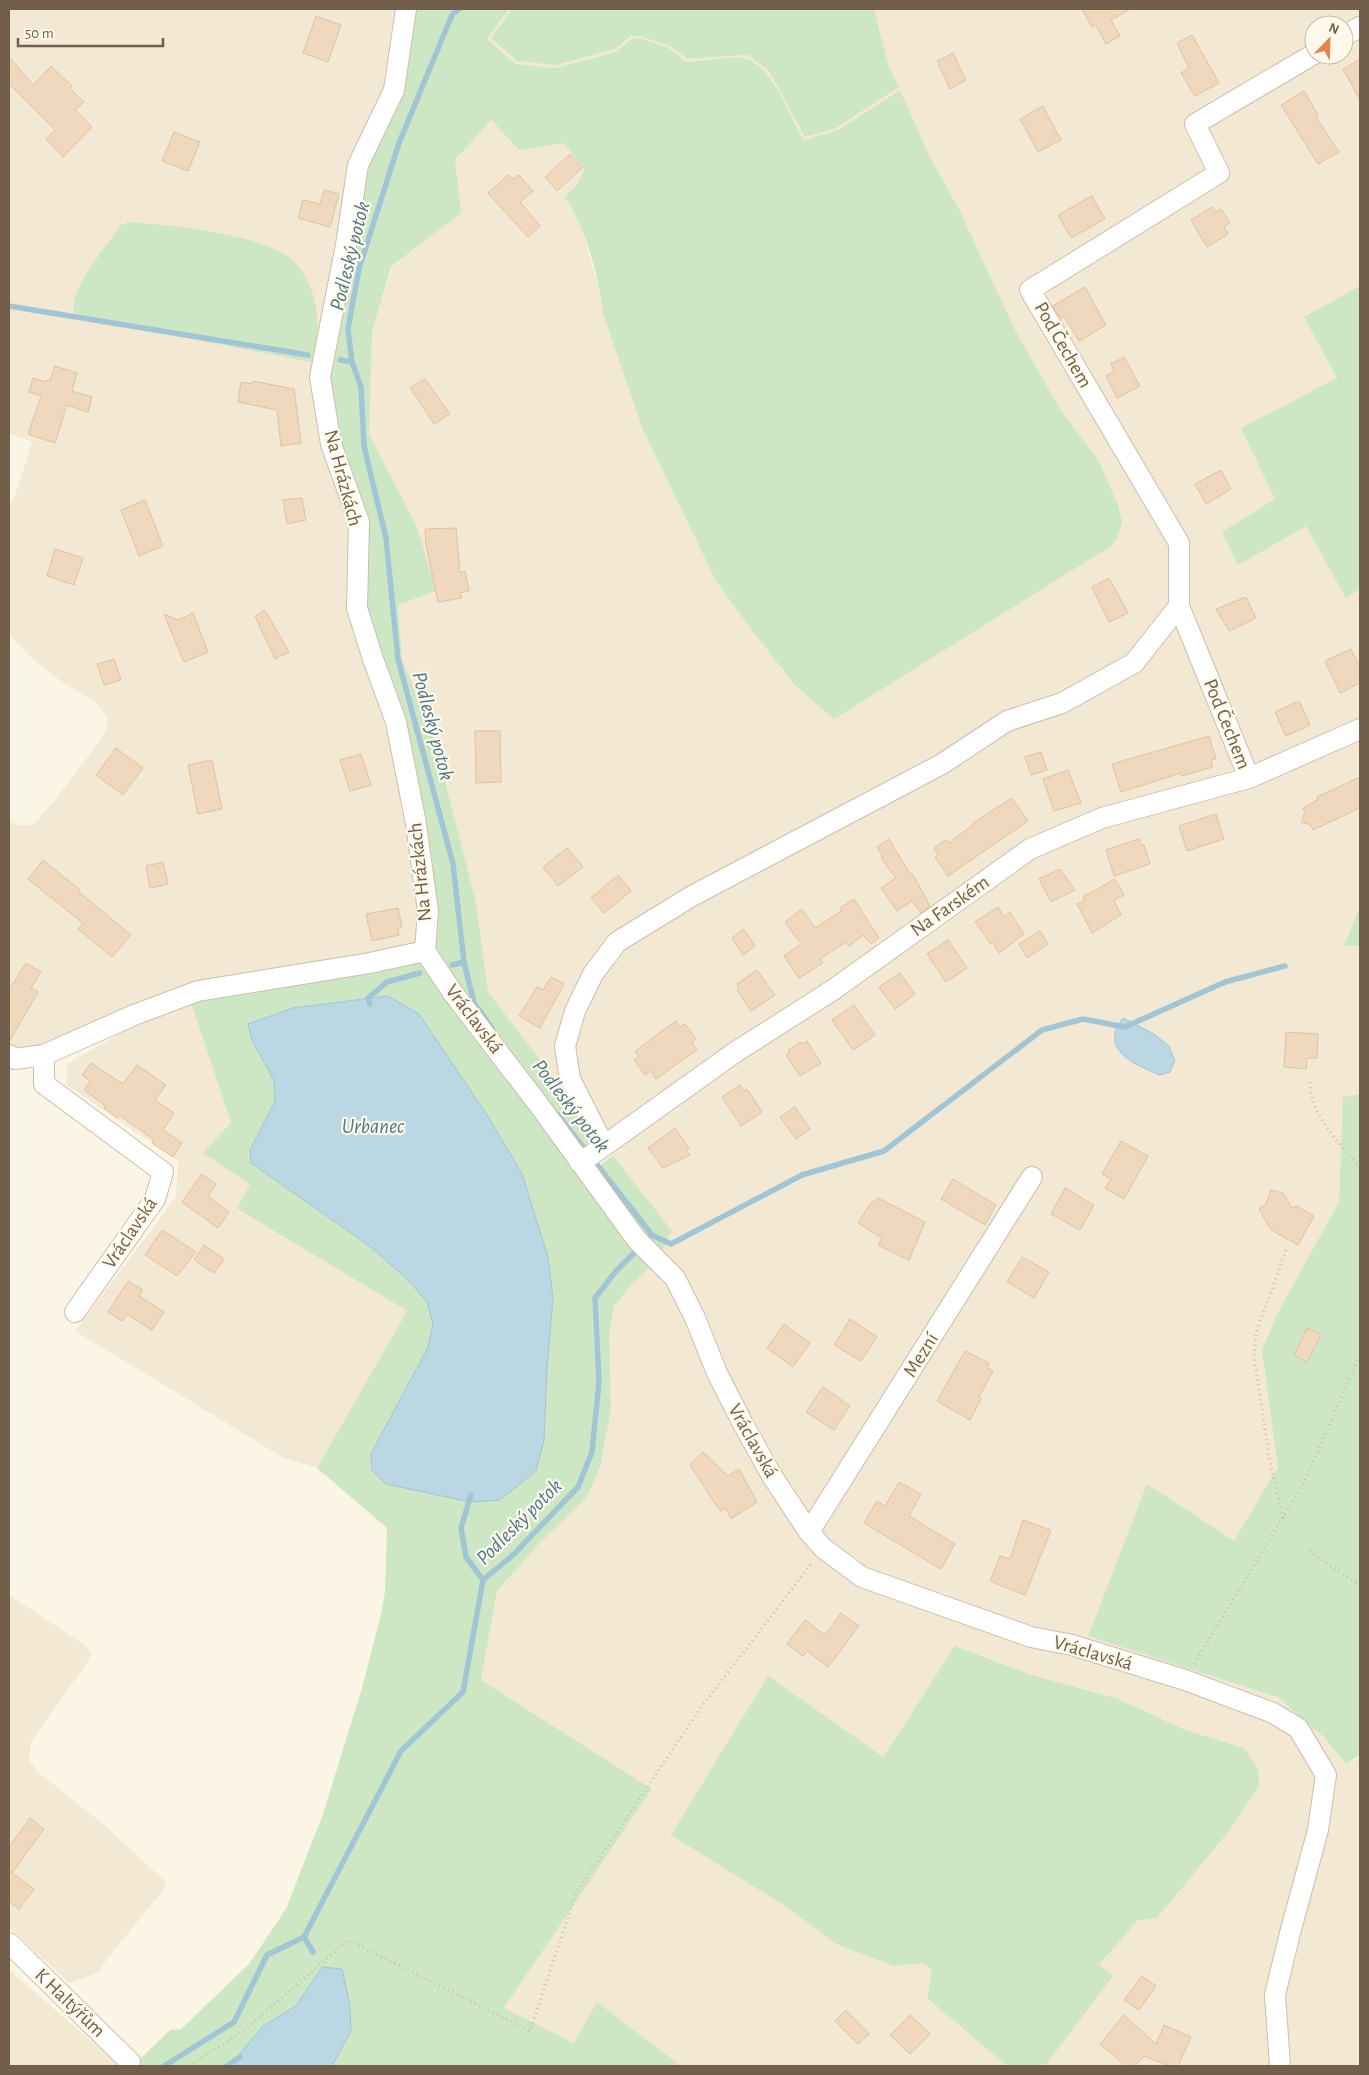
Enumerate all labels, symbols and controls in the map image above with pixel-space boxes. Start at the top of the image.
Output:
scale bar [18,15,162,47]
north arrow [1304,15,1354,65]
text: N [1326,21,1341,37]
text: 50 m [25,26,54,41]
water label: Podleský potok [326,199,375,313]
street label: Pod Čechem [1030,298,1096,391]
street label: Na Hrázkách [321,428,365,528]
water label: Podleský potok [407,669,458,783]
street label: Pod Čechem [1200,676,1255,772]
street label: Na Hrázkách [405,822,435,922]
street label: Na Farském [907,872,993,940]
street label: Vráclavská [442,981,506,1057]
water label: Podleský potok [528,1056,614,1157]
water label: Urbanec [342,1116,405,1137]
street label: Vráclavská [99,1194,161,1272]
street label: Mezní [900,1329,942,1381]
street label: Vráclavská [725,1401,781,1481]
water label: Podleský potok [472,1475,567,1570]
street label: Vráclavská [1051,1632,1135,1674]
street label: K Haltýřům [31,1965,109,2041]

